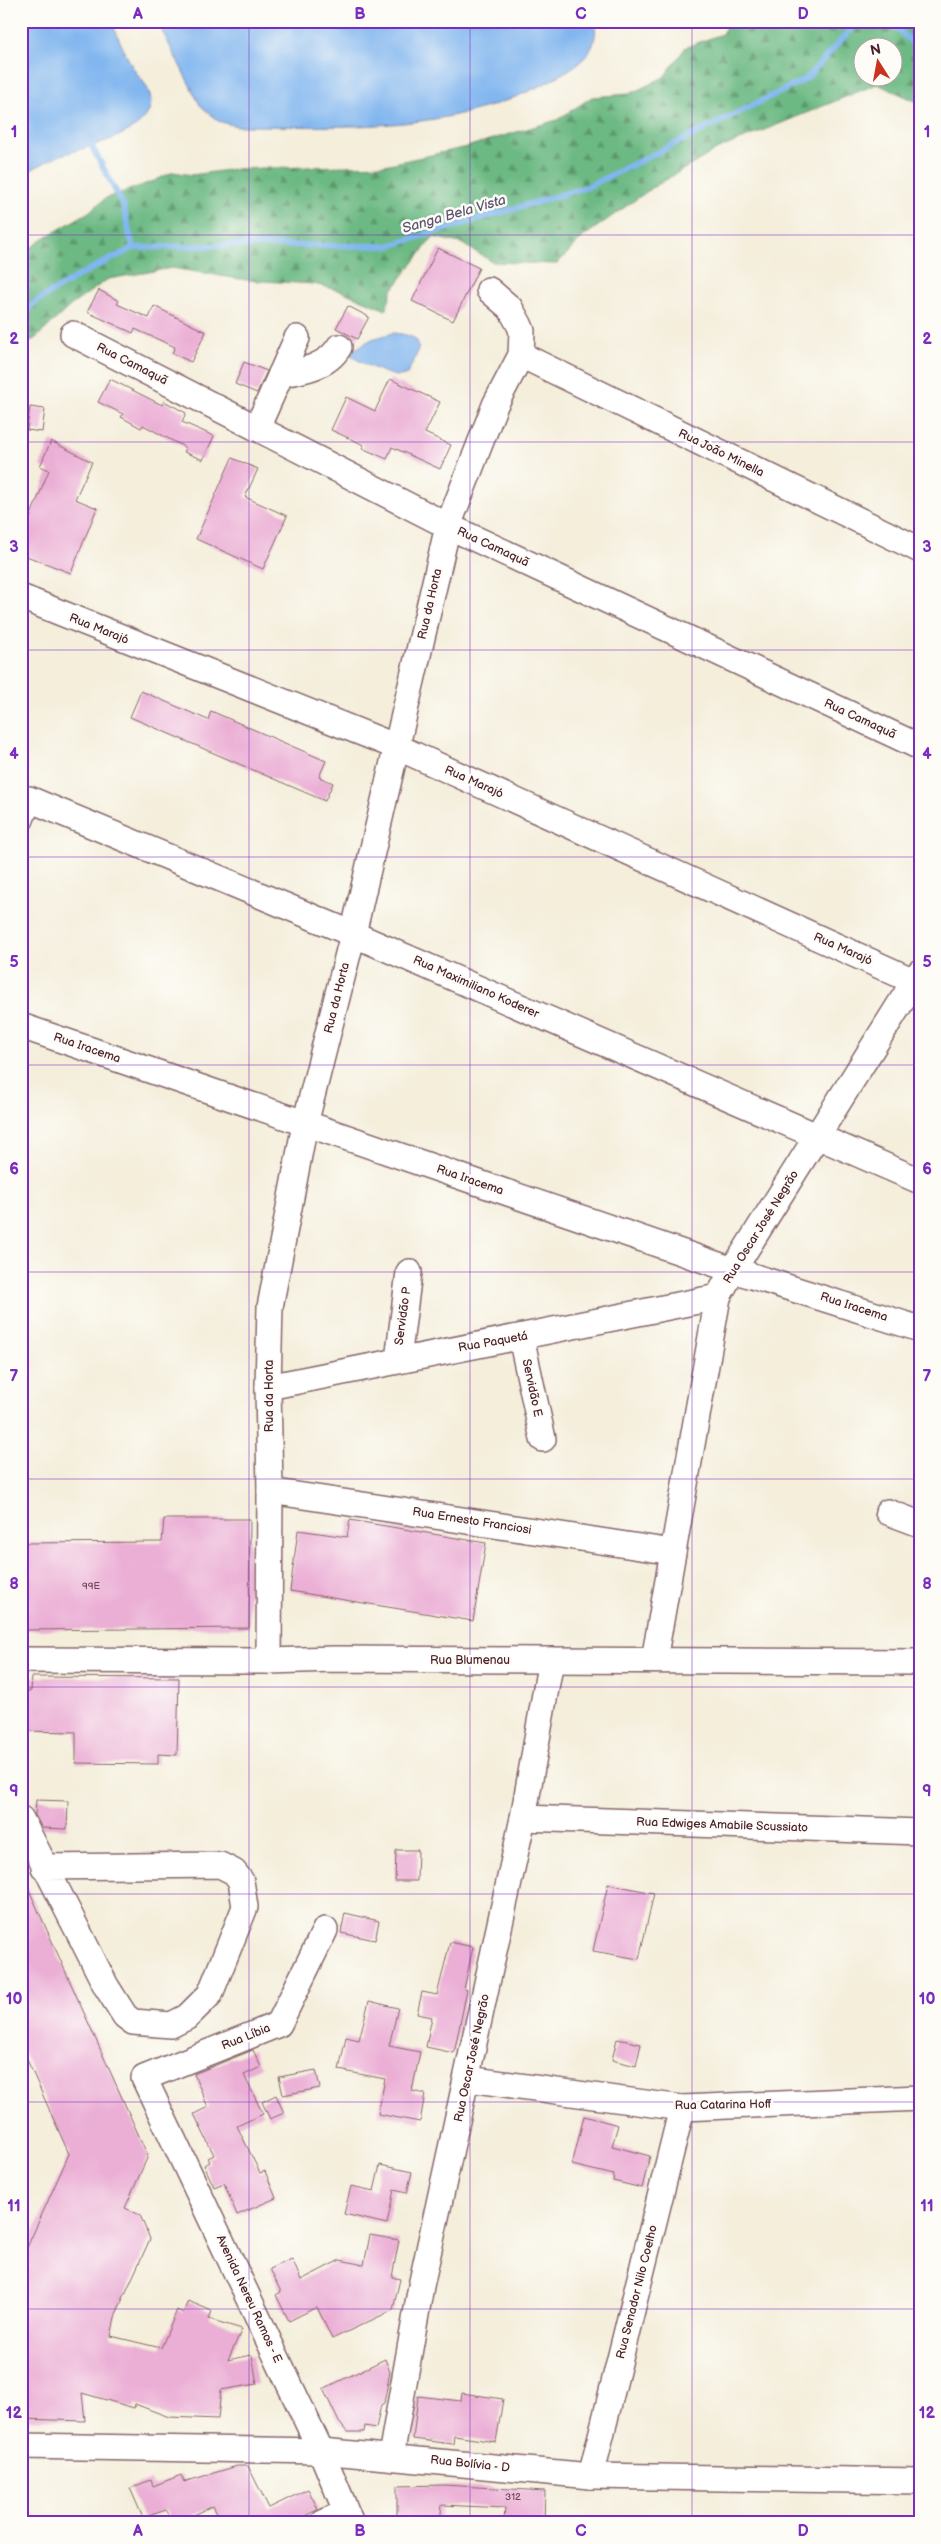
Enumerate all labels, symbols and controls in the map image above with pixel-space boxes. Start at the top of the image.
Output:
text: A [132,5,143,24]
text: B [354,5,366,24]
text: C [575,5,587,24]
text: D [797,5,809,24]
north arrow [854,38,904,88]
text: N [869,40,882,59]
text: 1 [11,123,17,142]
text: 1 [924,123,930,142]
water label: Sanga Bela Vista [400,191,508,237]
text: 2 [9,330,19,349]
text: 2 [922,330,932,349]
street label: Rua Camaquã [94,340,170,388]
street label: Rua João Minella [676,426,766,480]
street label: Rua Camaquã [455,524,532,570]
text: 3 [9,538,19,557]
text: 3 [922,538,932,557]
street label: Rua da Horta [415,567,445,641]
street label: Rua Marajó [67,610,131,648]
street label: Rua Camaquã [822,696,899,742]
text: 4 [9,745,19,764]
text: 4 [922,745,932,764]
street label: Rua Marajó [442,762,506,802]
street label: Rua Marajó [811,929,875,969]
street label: Rua Maximiliano Koderer [411,952,542,1022]
text: 5 [9,953,19,972]
text: 5 [922,953,932,972]
street label: Rua da Horta [321,961,353,1035]
street label: Rua Iracema [51,1030,123,1067]
text: 6 [9,1160,19,1179]
text: 6 [922,1160,932,1179]
street label: Rua Iracema [434,1162,506,1199]
street label: Rua Oscar José Negrão [720,1168,802,1286]
street label: Servidão P [391,1285,415,1346]
street label: Rua Iracema [818,1289,890,1325]
street label: Rua Paquetá [457,1328,529,1355]
street label: Servidão E [519,1358,545,1418]
street label: Rua da Horta [262,1360,277,1432]
text: 7 [10,1367,19,1386]
text: 7 [923,1367,932,1386]
street label: Rua Ernesto Franciosi [411,1504,533,1538]
text: 8 [9,1575,19,1594]
text: 8 [922,1575,932,1594]
house number: 99E [82,1580,100,1592]
street label: Rua Blumenau [430,1653,510,1668]
text: 9 [9,1782,19,1801]
text: 9 [922,1782,932,1801]
street label: Rua Edwiges Amabile Scussiato [636,1815,808,1836]
text: 10 [6,1990,22,2009]
text: 10 [919,1990,935,2009]
street label: Rua Oscar José Negrão [451,1992,493,2123]
street label: Rua Líbia [219,2020,273,2054]
street label: Rua Catarina Hoff [675,2097,772,2113]
text: 11 [7,2197,21,2216]
text: 11 [920,2197,934,2216]
street label: Rua Senador Nilo Coelho [613,2223,661,2360]
street label: Avenida Nereu Ramos - E [213,2233,285,2365]
text: 12 [6,2404,23,2423]
text: 12 [919,2404,936,2423]
street label: Rua Bolívia - D [430,2452,511,2476]
house number: 312 [505,2491,521,2503]
text: A [132,2522,143,2541]
text: B [354,2522,366,2541]
text: C [575,2522,587,2541]
text: D [797,2522,809,2541]

